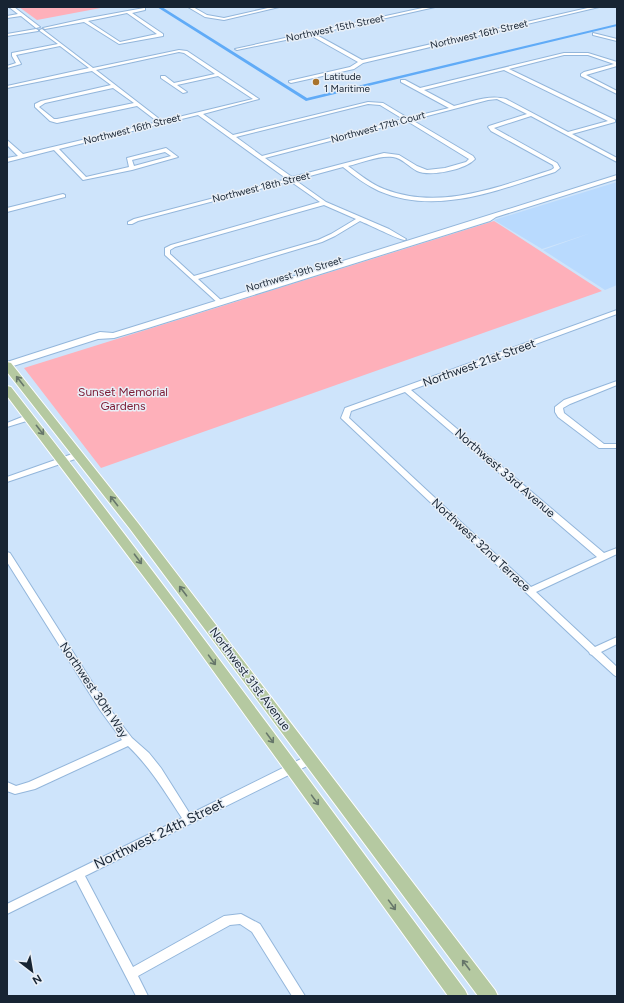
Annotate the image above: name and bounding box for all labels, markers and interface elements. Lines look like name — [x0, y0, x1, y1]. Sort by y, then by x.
street label: Northwest 15th Street — [285, 11, 385, 45]
street label: Northwest 16th Street — [429, 16, 529, 52]
place label: Latitude 1 Maritime — [324, 70, 370, 95]
marker: Latitude 1 Maritime — [311, 77, 321, 87]
street label: Northwest 17th Court — [329, 108, 427, 146]
street label: Northwest 16th Street — [82, 111, 182, 147]
street label: Northwest 18th Street — [211, 168, 311, 205]
street label: Northwest 19th Street — [244, 253, 344, 295]
street label: Northwest 21st Street — [421, 336, 538, 390]
one-way arrow — [15, 376, 24, 387]
park label: Sunset Memorial Gardens — [78, 385, 168, 413]
one-way arrow — [36, 424, 45, 435]
street label: Northwest 33rd Avenue — [452, 426, 558, 521]
one-way arrow — [110, 495, 118, 506]
street label: Northwest 32nd Terrace — [429, 496, 534, 595]
one-way arrow — [134, 553, 142, 564]
one-way arrow — [179, 585, 188, 596]
street label: Northwest 31st Avenue — [207, 625, 294, 734]
street label: Northwest 30th Way — [57, 640, 132, 741]
one-way arrow — [208, 654, 217, 665]
one-way arrow — [266, 732, 274, 743]
one-way arrow — [311, 794, 319, 805]
street label: Northwest 24th Street — [91, 795, 227, 873]
one-way arrow — [388, 899, 396, 910]
north arrow — [12, 951, 52, 991]
one-way arrow — [462, 959, 470, 970]
text: N — [30, 971, 44, 987]

